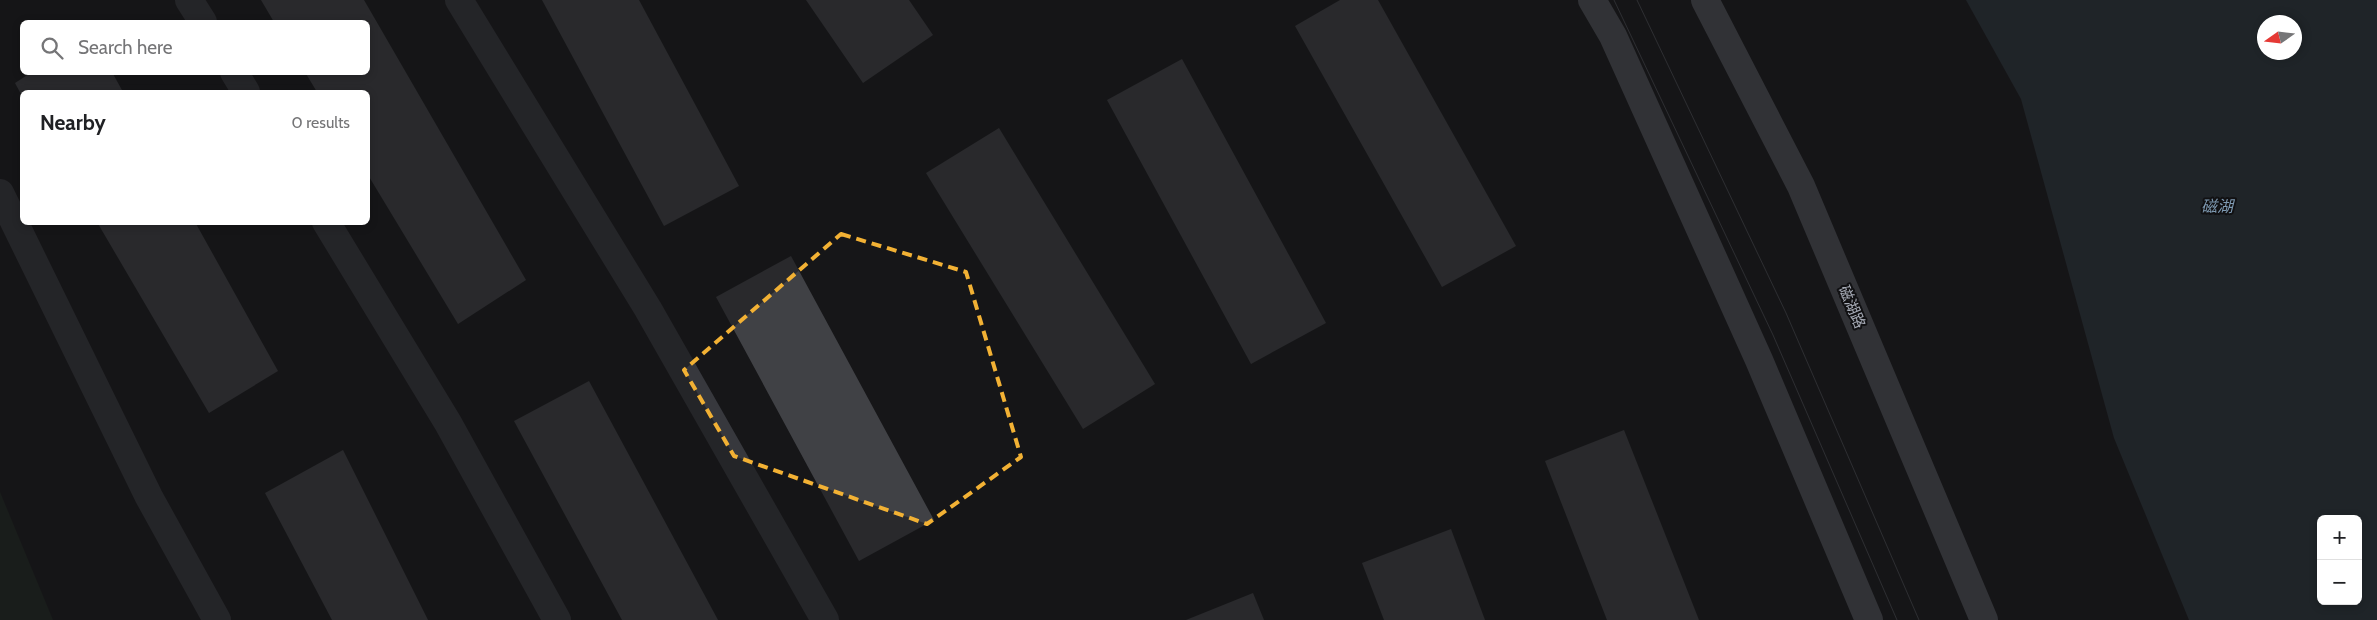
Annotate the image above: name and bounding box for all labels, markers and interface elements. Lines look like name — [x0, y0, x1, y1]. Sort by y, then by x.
north arrow — [2257, 15, 2302, 60]
search box — [20, 20, 370, 75]
icon: search — [38, 34, 66, 62]
text: Search here — [78, 36, 172, 59]
text: Nearby — [40, 110, 106, 135]
text: 0 results — [291, 113, 350, 132]
water label: 磁湖 — [2201, 197, 2236, 216]
street label: 磁湖路 — [1835, 283, 1869, 331]
map controls — [2317, 515, 2362, 605]
button: + — [2317, 515, 2362, 560]
button: − — [2317, 560, 2362, 605]

